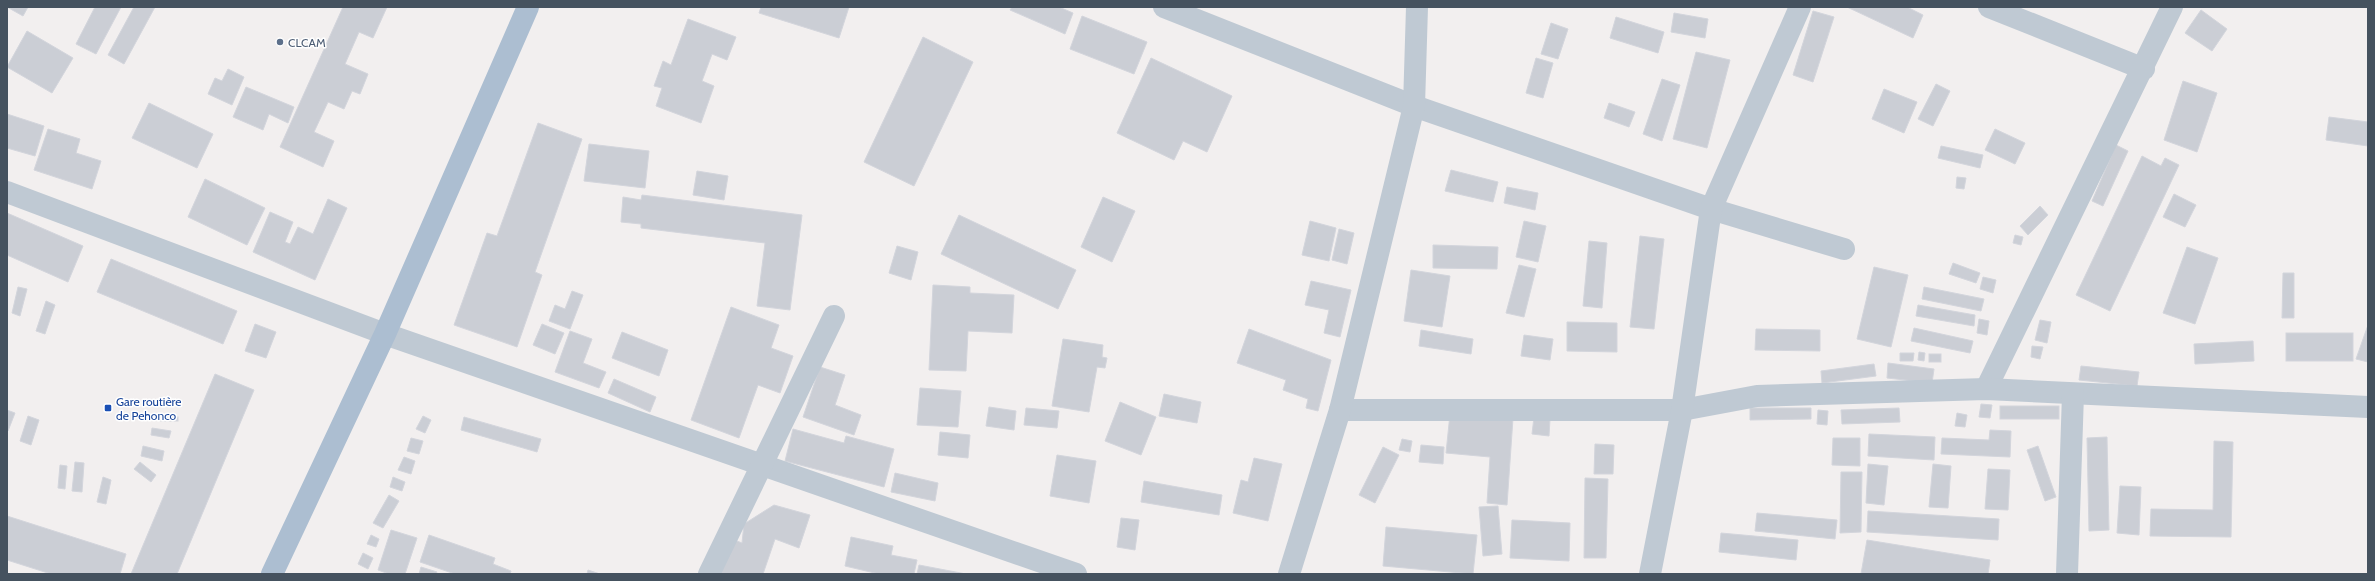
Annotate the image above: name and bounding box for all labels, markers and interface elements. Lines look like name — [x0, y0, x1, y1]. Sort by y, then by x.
place label: CLCAM — [288, 35, 326, 50]
marker: CLCAM — [275, 37, 285, 47]
place label: Gare routière de Pehonco — [116, 394, 181, 423]
marker: Gare routière de Pehonco — [103, 403, 113, 413]

